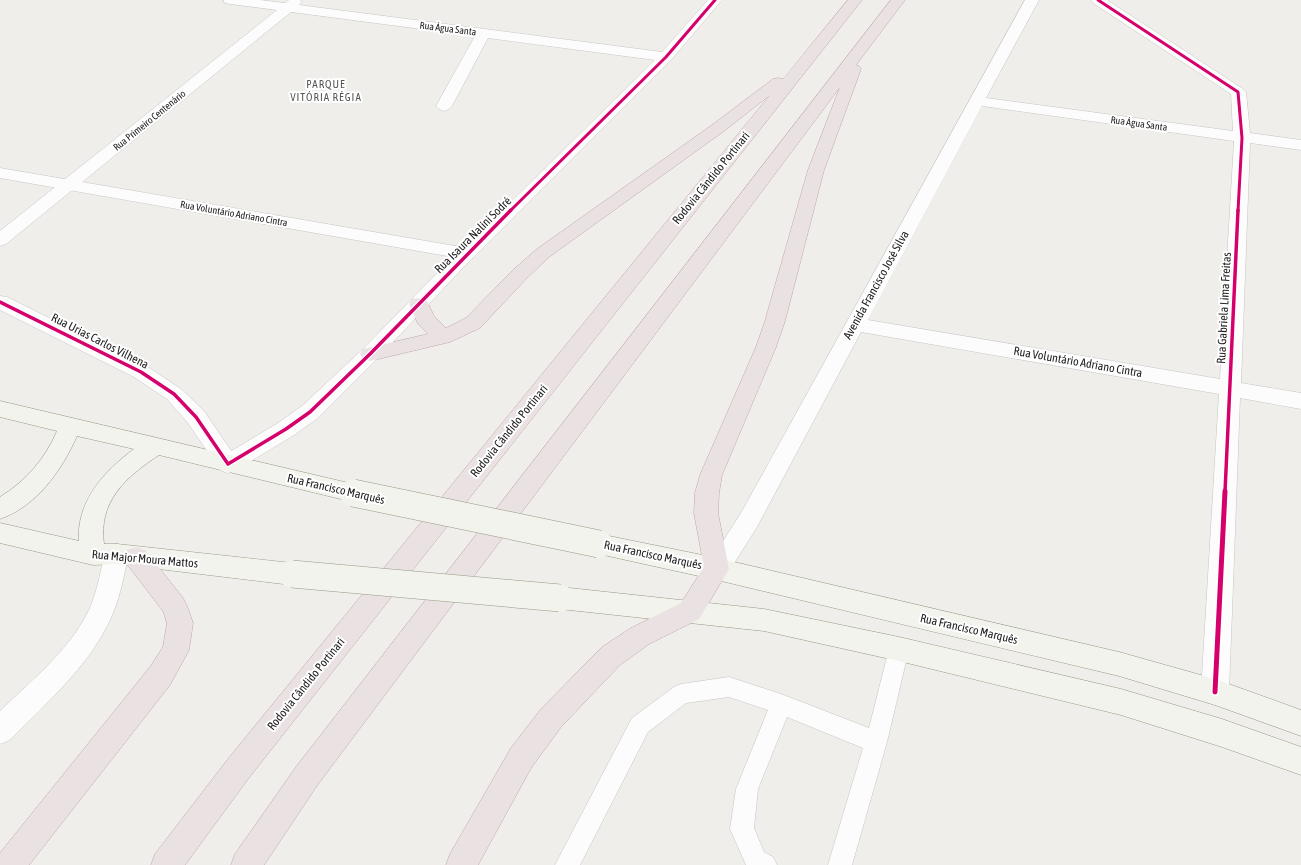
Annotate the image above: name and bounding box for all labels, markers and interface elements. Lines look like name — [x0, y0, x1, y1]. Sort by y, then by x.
street label: Rua Água Santa — [419, 20, 477, 37]
district label: PARQUE VITÓRIA RÉGIA — [290, 78, 362, 103]
street label: Rua Primeiro Centenário — [111, 88, 188, 153]
street label: Rua Água Santa — [1110, 114, 1168, 133]
street label: Rodovia Cândido Portinari — [669, 129, 753, 227]
street label: Rua Isaura Nalini Sodré — [432, 194, 514, 276]
street label: Rua Voluntário Adriano Cintra — [179, 199, 289, 228]
street label: Avenida Francisco José Silva — [840, 228, 912, 342]
street label: Rua Gabriela Lima Freitas — [1214, 252, 1234, 364]
street label: Rua Urias Carlos Vilhena — [49, 310, 151, 372]
street label: Rua Voluntário Adriano Cintra — [1013, 344, 1143, 380]
street label: Rodovia Cândido Portinari — [467, 382, 551, 480]
street label: Rua Francisco Marquês — [286, 471, 386, 507]
street label: Rua Francisco Marquês — [603, 538, 703, 572]
street label: Rua Major Moura Mattos — [91, 547, 199, 571]
street label: Rua Francisco Marquês — [919, 611, 1019, 647]
street label: Rodovia Cândido Portinari — [264, 635, 348, 733]

